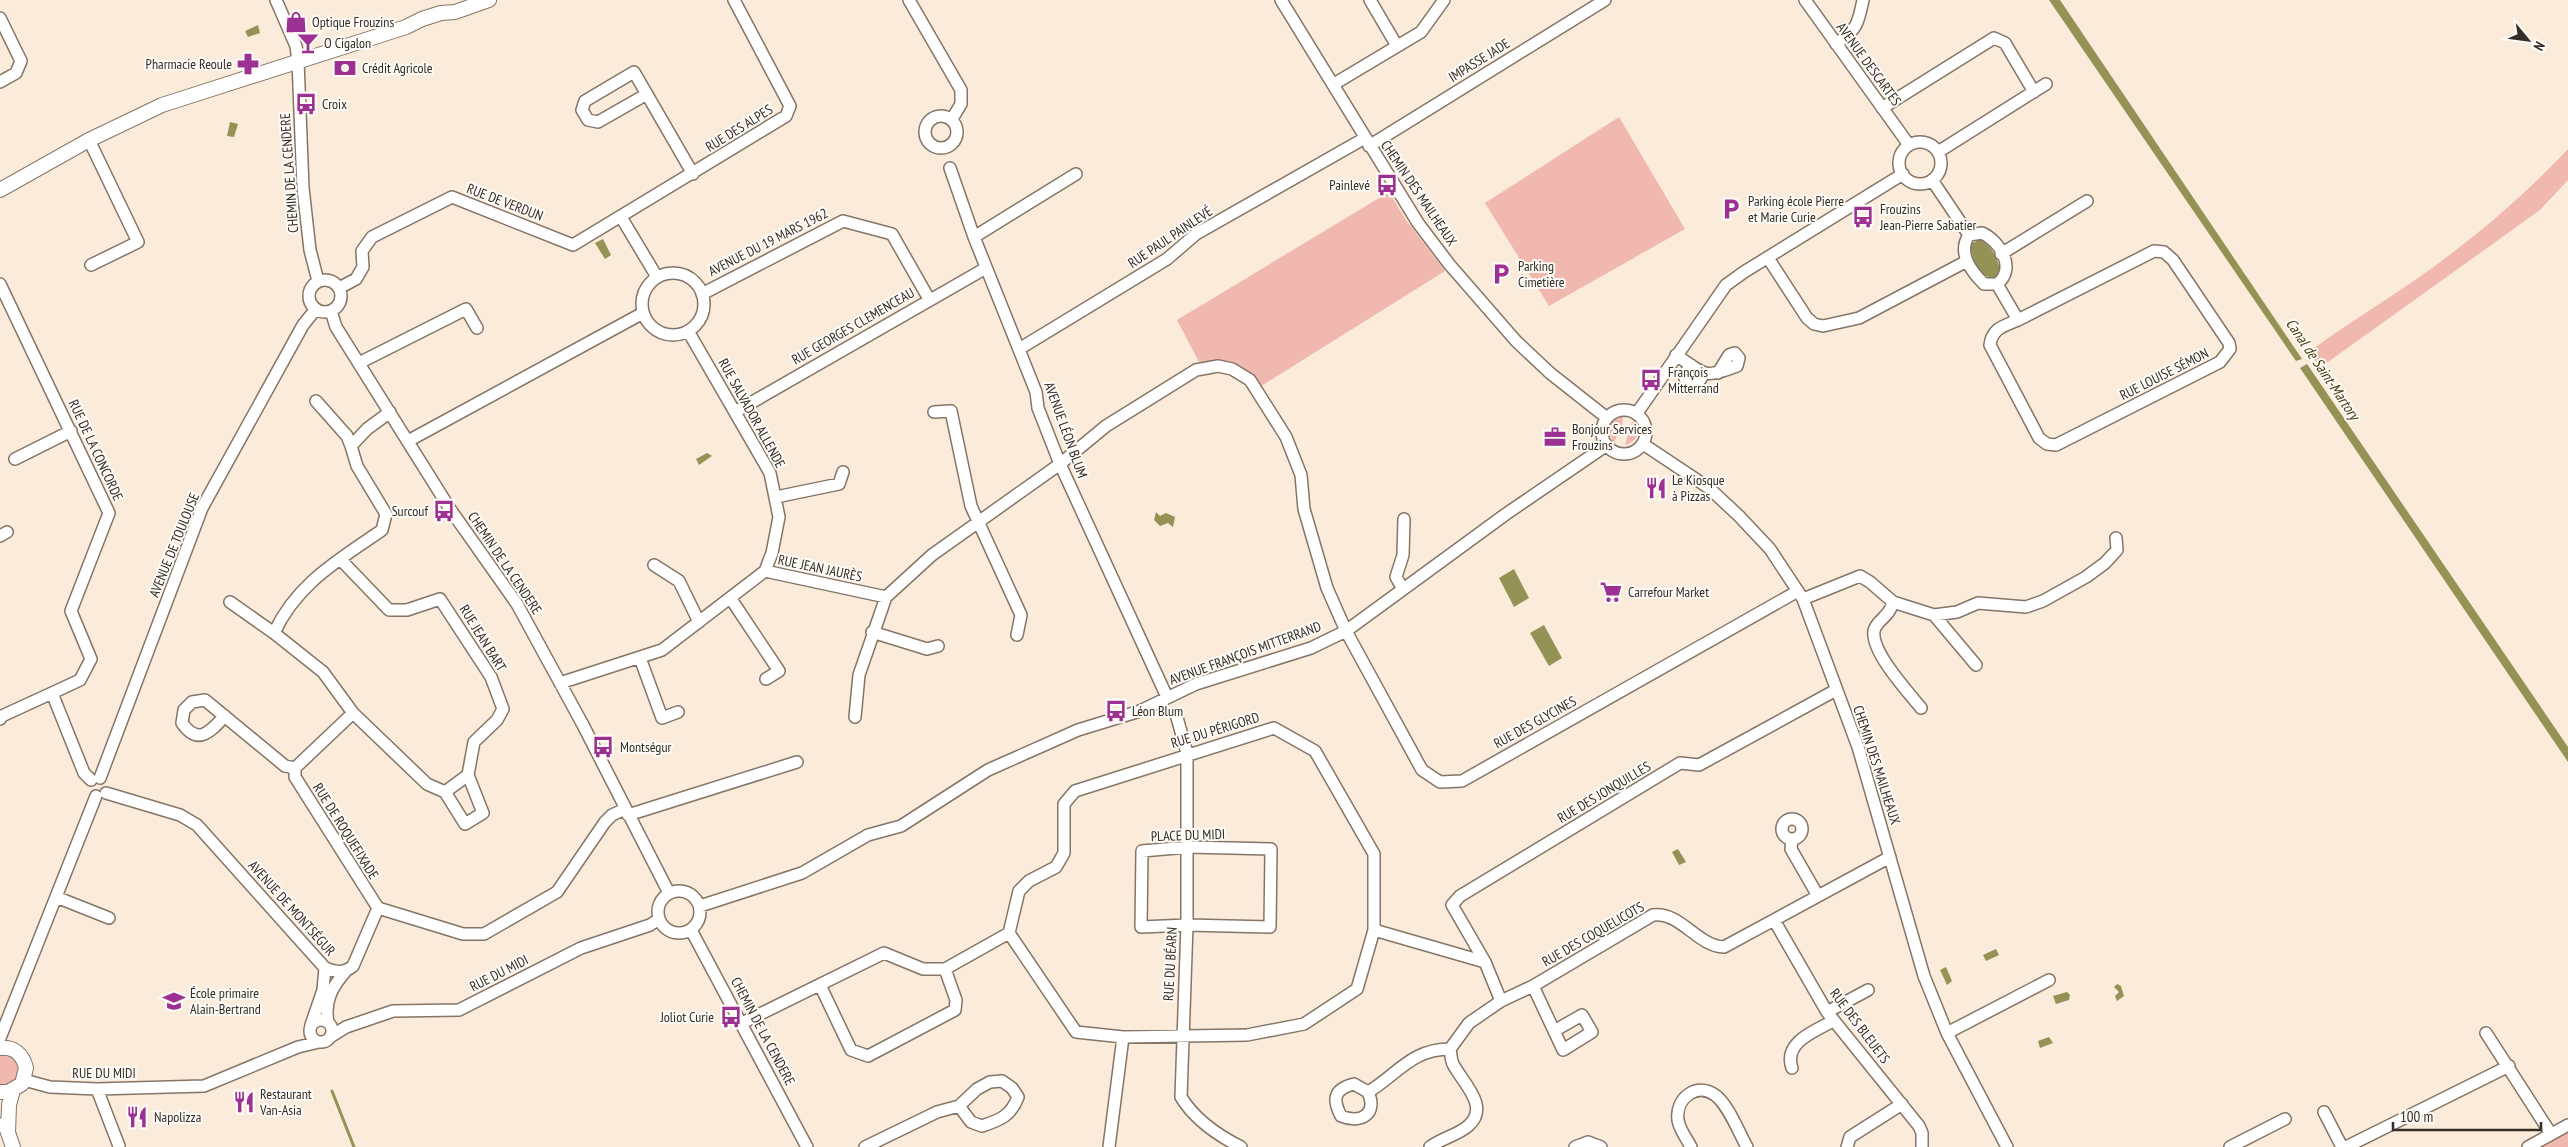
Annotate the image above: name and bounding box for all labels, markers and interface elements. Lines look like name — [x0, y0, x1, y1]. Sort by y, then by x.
shop icon: Optique Frouzins — [283, 9, 309, 35]
place label: Optique Frouzins — [312, 13, 395, 31]
north arrow — [2503, 15, 2553, 65]
street label: AVENUE DESCARTES — [1833, 19, 1905, 109]
bar icon: O Cigalon — [295, 30, 321, 56]
place label: O Cigalon — [324, 34, 371, 52]
street label: IMPASSE JADE — [1445, 34, 1513, 86]
text: N — [2530, 39, 2549, 54]
pharmacy icon: Pharmacie Reoule — [235, 51, 261, 77]
place label: Pharmacie Reoule — [146, 55, 232, 73]
bank icon: Crédit Agricole — [332, 55, 358, 81]
place label: Crédit Agricole — [362, 59, 433, 77]
bus stop icon: Croix — [293, 91, 319, 117]
place label: Croix — [322, 95, 347, 113]
street label: RUE DES ALPES — [702, 100, 776, 156]
street label: CHEMIN DE LA CENDERE — [276, 113, 302, 233]
street label: CHEMIN DES MAILHEAUX — [1377, 137, 1461, 249]
bus stop icon: Painlevé — [1374, 172, 1400, 198]
place label: Painlevé — [1329, 176, 1370, 194]
street label: RUE DE VERDUN — [464, 179, 546, 225]
place label: Parking école Pierre et Marie Curie — [1748, 192, 1844, 226]
parking icon: Parking école Pierre et Marie Curie — [1718, 196, 1744, 222]
place label: Frouzins Jean-Pierre Sabatier — [1879, 200, 1976, 234]
street label: RUE PAUL PAINLEVÉ — [1124, 202, 1216, 272]
street label: AVENUE DU 19 MARS 1962 — [705, 204, 831, 280]
bus stop icon: Frouzins Jean-Pierre Sabatier — [1850, 204, 1876, 230]
place label: Parking Cimetière — [1518, 257, 1565, 291]
parking icon: Parking Cimetière — [1488, 261, 1514, 287]
street label: RUE GEORGES CLEMENCEAU — [788, 284, 918, 368]
water label: Canal de Saint-Martory — [2282, 315, 2365, 425]
street label: RUE LOUISE SÉMON — [2117, 344, 2211, 404]
street label: RUE SALVADOR ALLENDE — [714, 355, 790, 471]
place label: François Mitterrand — [1668, 363, 1719, 397]
bus stop icon: François Mitterrand — [1638, 367, 1664, 393]
street label: AVENUE LÉON BLUM — [1040, 379, 1092, 481]
street label: RUE DE LA CONCORDE — [65, 397, 127, 503]
place label: Bonjour Services Frouzins — [1572, 420, 1652, 454]
office icon: Bonjour Services Frouzins — [1542, 424, 1568, 450]
place label: Le Kiosque à Pizzas — [1672, 471, 1725, 505]
restaurant icon: Le Kiosque à Pizzas — [1643, 475, 1669, 501]
street label: AVENUE DE TOULOUSE — [145, 490, 203, 600]
bus stop icon: Surcouf — [431, 498, 457, 524]
place label: Surcouf — [392, 502, 428, 520]
street label: CHEMIN DE LA CENDERE — [464, 508, 546, 618]
street label: RUE JEAN JAURÈS — [776, 550, 864, 586]
supermarket icon: Carrefour Market — [1598, 579, 1624, 605]
place label: Carrefour Market — [1628, 583, 1709, 601]
street label: RUE JEAN BART — [455, 601, 511, 675]
street label: AVENUE FRANÇOIS MITTERRAND — [1167, 617, 1323, 689]
street label: RUE DES GLYCINES — [1490, 692, 1580, 752]
bus stop icon: Léon Blum — [1103, 698, 1129, 724]
place label: Léon Blum — [1132, 702, 1183, 720]
street label: CHEMIN DES MAILHEAUX — [1849, 703, 1905, 827]
street label: RUE DU PÉRIGORD — [1169, 708, 1261, 752]
bus stop icon: Montségur — [590, 734, 616, 760]
place label: Montségur — [620, 738, 671, 756]
street label: RUE DES JONQUILLES — [1554, 757, 1654, 827]
street label: RUE DE ROQUEFIXADE — [309, 780, 383, 882]
street label: PLACE DU MIDI — [1151, 825, 1225, 845]
street label: AVENUE DE MONTSÉGUR — [244, 857, 340, 960]
street label: RUE DES COQUELICOTS — [1539, 898, 1647, 970]
street label: RUE DU BÉARN — [1159, 927, 1181, 1001]
street label: RUE DU MIDI — [467, 951, 531, 995]
street label: CHEMIN DE LA CENDERE — [727, 974, 799, 1088]
place label: École primaire Alain-Bertrand — [190, 984, 261, 1018]
street label: RUE DES BLEUETS — [1826, 985, 1894, 1067]
school or university icon: École primaire Alain-Bertrand — [161, 988, 187, 1014]
bus stop icon: Joliot Curie — [718, 1004, 744, 1030]
place label: Joliot Curie — [659, 1008, 714, 1026]
street label: RUE DU MIDI — [72, 1064, 136, 1082]
place label: Restaurant Van-Asia — [259, 1085, 312, 1119]
restaurant icon: Restaurant Van-Asia — [231, 1089, 257, 1115]
scale bar — [2393, 1100, 2540, 1132]
restaurant icon: Napolizza — [124, 1104, 150, 1130]
text: 100 m — [2400, 1107, 2433, 1126]
place label: Napolizza — [154, 1108, 201, 1126]

